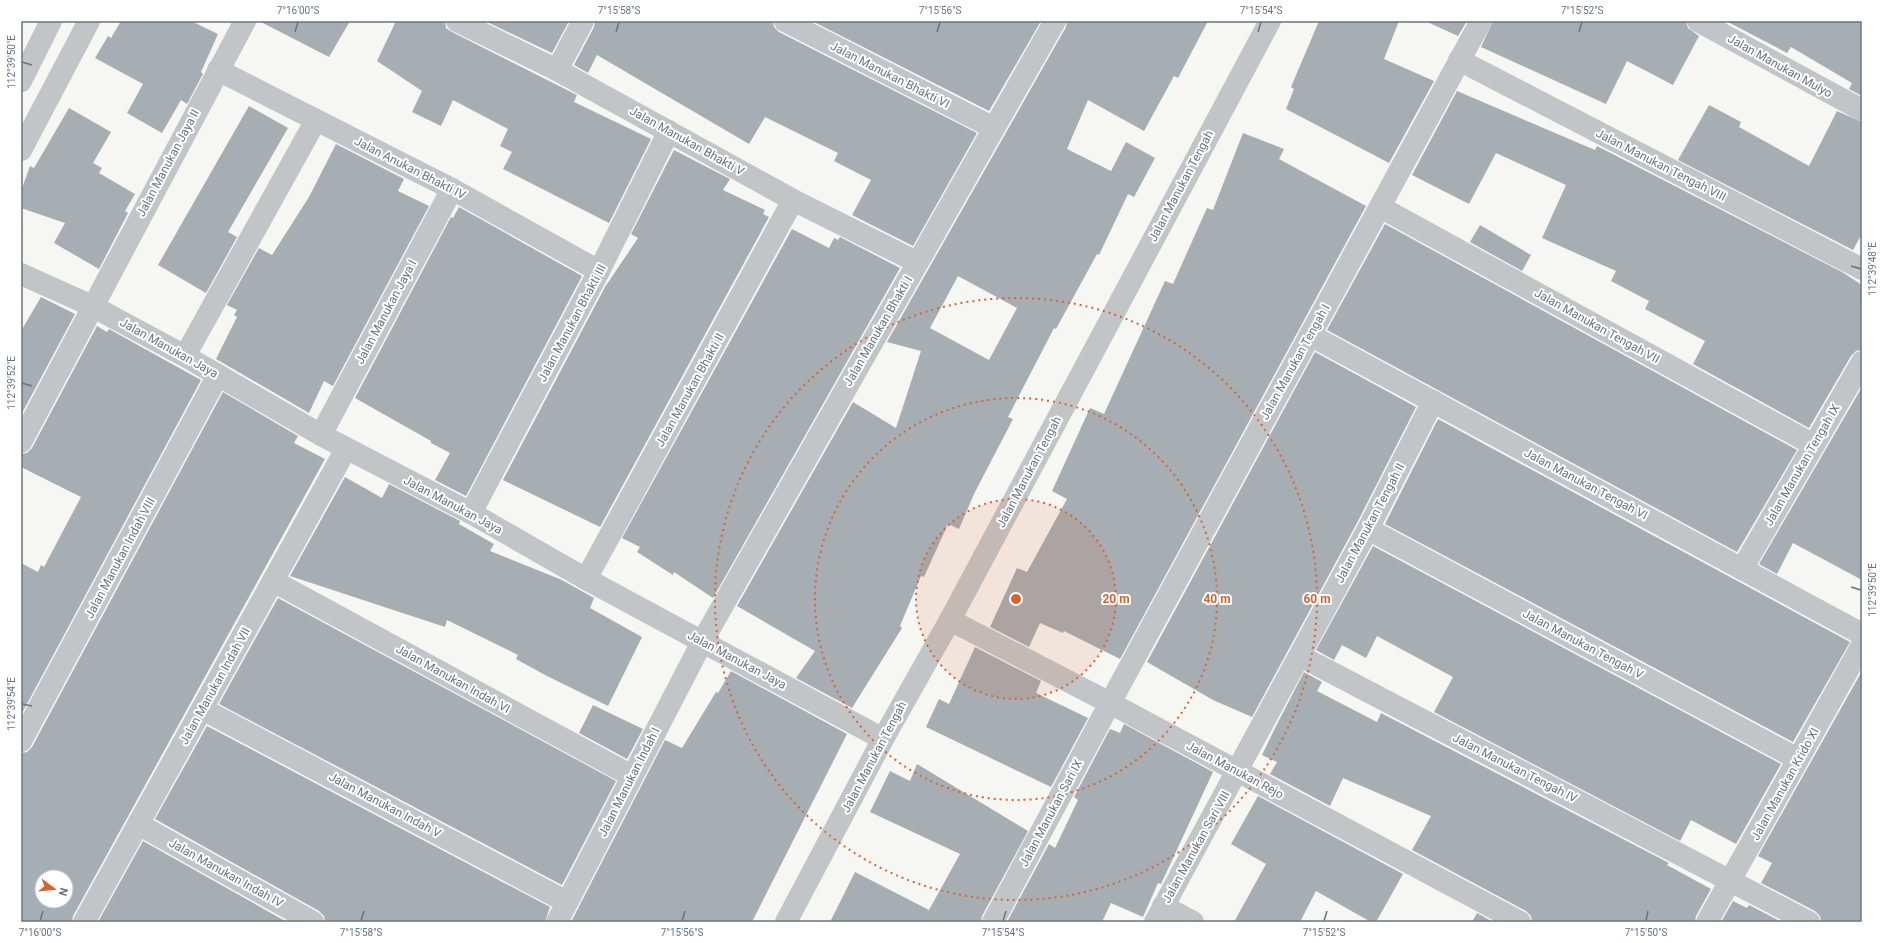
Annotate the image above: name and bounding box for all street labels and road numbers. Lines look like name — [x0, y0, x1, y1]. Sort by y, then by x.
street label: Jalan Manukan Mulyo — [1725, 31, 1835, 101]
street label: Jalan Manukan Bhakti VI — [828, 39, 952, 111]
street label: Jalan Manukan Bhakti V — [627, 104, 747, 179]
street label: Jalan Manukan Jaya II — [134, 107, 202, 219]
street label: Jalan Manukan Tengah VIII — [1594, 126, 1728, 204]
street label: Jalan Manukan Tengah — [1146, 128, 1216, 244]
street label: Jalan Anukan Bhakti IV — [352, 134, 468, 202]
street label: Jalan Manukan Jaya I — [353, 257, 419, 367]
street label: Jalan Manukan Bhakti III — [535, 262, 609, 384]
street label: Jalan Manukan Bhakti I — [841, 274, 915, 388]
street label: Jalan Manukan Tengah VII — [1532, 286, 1662, 366]
street label: Jalan Manukan Tengah I — [1257, 302, 1333, 422]
street label: Jalan Manukan Jaya — [118, 315, 220, 381]
street label: Jalan Manukan Bhakti II — [653, 331, 727, 449]
street label: Jalan Manukan Tengah IX — [1762, 401, 1843, 528]
street label: Jalan Manukan Tengah — [994, 414, 1064, 530]
street label: Jalan Manukan Tengah VI — [1522, 445, 1650, 523]
street label: Jalan Manukan Tengah II — [1333, 461, 1407, 585]
street label: Jalan Manukan Jaya — [401, 473, 505, 537]
street label: Jalan Manukan Indah VIII — [82, 495, 158, 621]
street label: Jalan Manukan Tengah V — [1520, 606, 1646, 682]
street label: Jalan Manukan Indah VII — [177, 625, 253, 747]
street label: Jalan Manukan Jaya — [685, 628, 789, 692]
street label: Jalan Manukan Indah VI — [393, 642, 513, 716]
street label: Jalan Manukan Tengah — [839, 699, 909, 815]
street label: Jalan Manukan Indah I — [595, 725, 663, 839]
street label: Jalan Manukan Krido XI — [1748, 725, 1822, 843]
street label: Jalan Manukan Tengah IV — [1450, 730, 1580, 806]
street label: Jalan Manukan Rejo — [1184, 738, 1286, 802]
street label: Jalan Manukan Sari IX — [1017, 757, 1085, 869]
street label: Jalan Manukan Indah V — [326, 769, 444, 841]
street label: Jalan Manukan Sari VIII — [1159, 789, 1233, 905]
street label: Jalan Manukan Indah IV — [166, 836, 286, 910]

